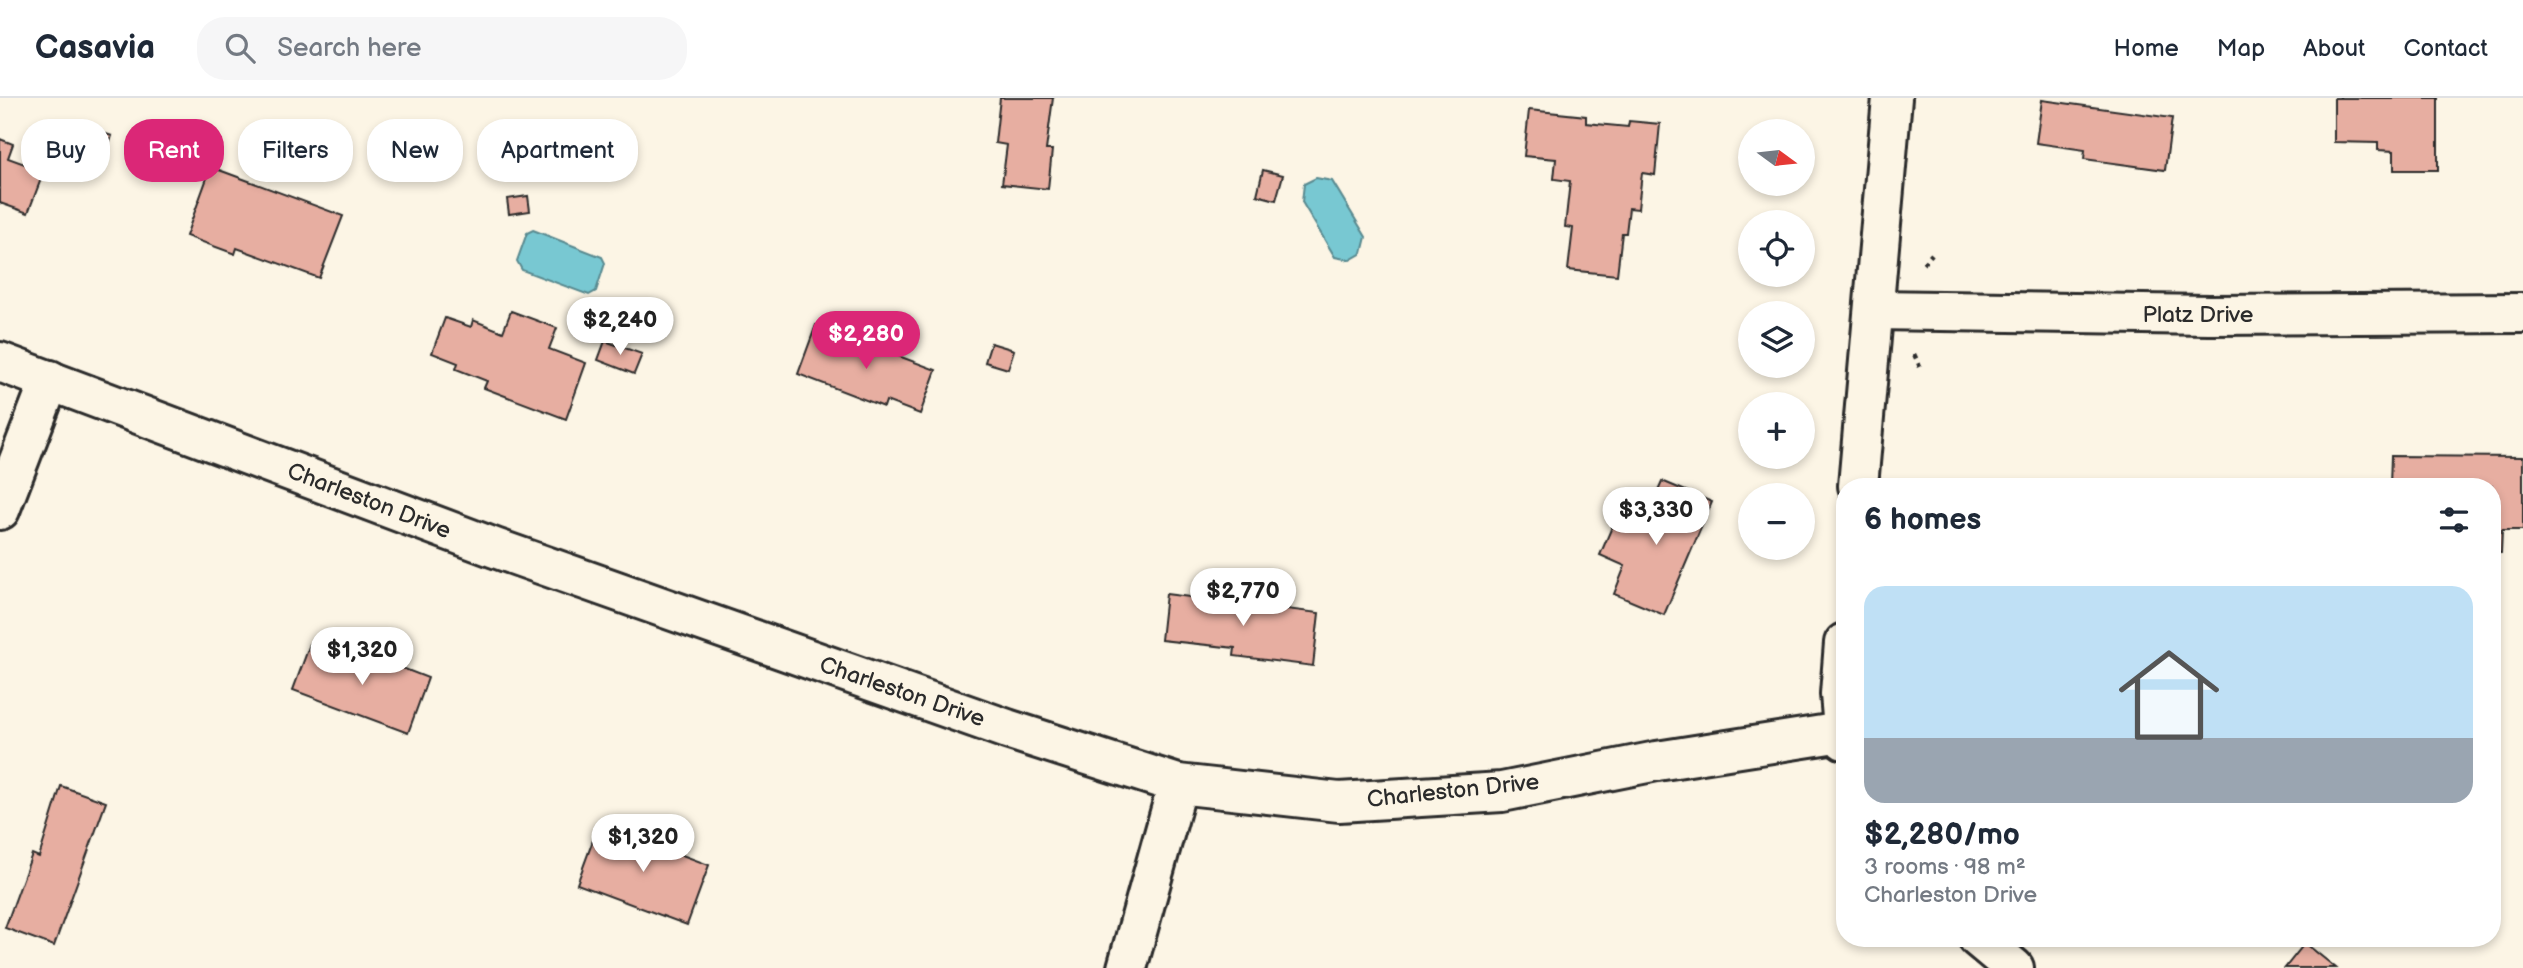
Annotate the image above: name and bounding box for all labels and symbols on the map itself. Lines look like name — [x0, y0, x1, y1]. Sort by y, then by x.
north arrow — [1738, 119, 1815, 196]
pin: $2,240 — [563, 298, 677, 357]
street label: Platz Drive — [2143, 301, 2253, 329]
pin: $2,280 — [809, 312, 923, 371]
street label: Charleston Drive — [283, 457, 455, 545]
pin: $3,330 — [1599, 488, 1713, 547]
pin: $2,770 — [1186, 568, 1300, 628]
pin: $1,320 — [305, 628, 419, 687]
street label: Charleston Drive — [816, 651, 988, 733]
street label: Charleston Drive — [1365, 768, 1541, 814]
pin: $1,320 — [586, 814, 700, 874]

